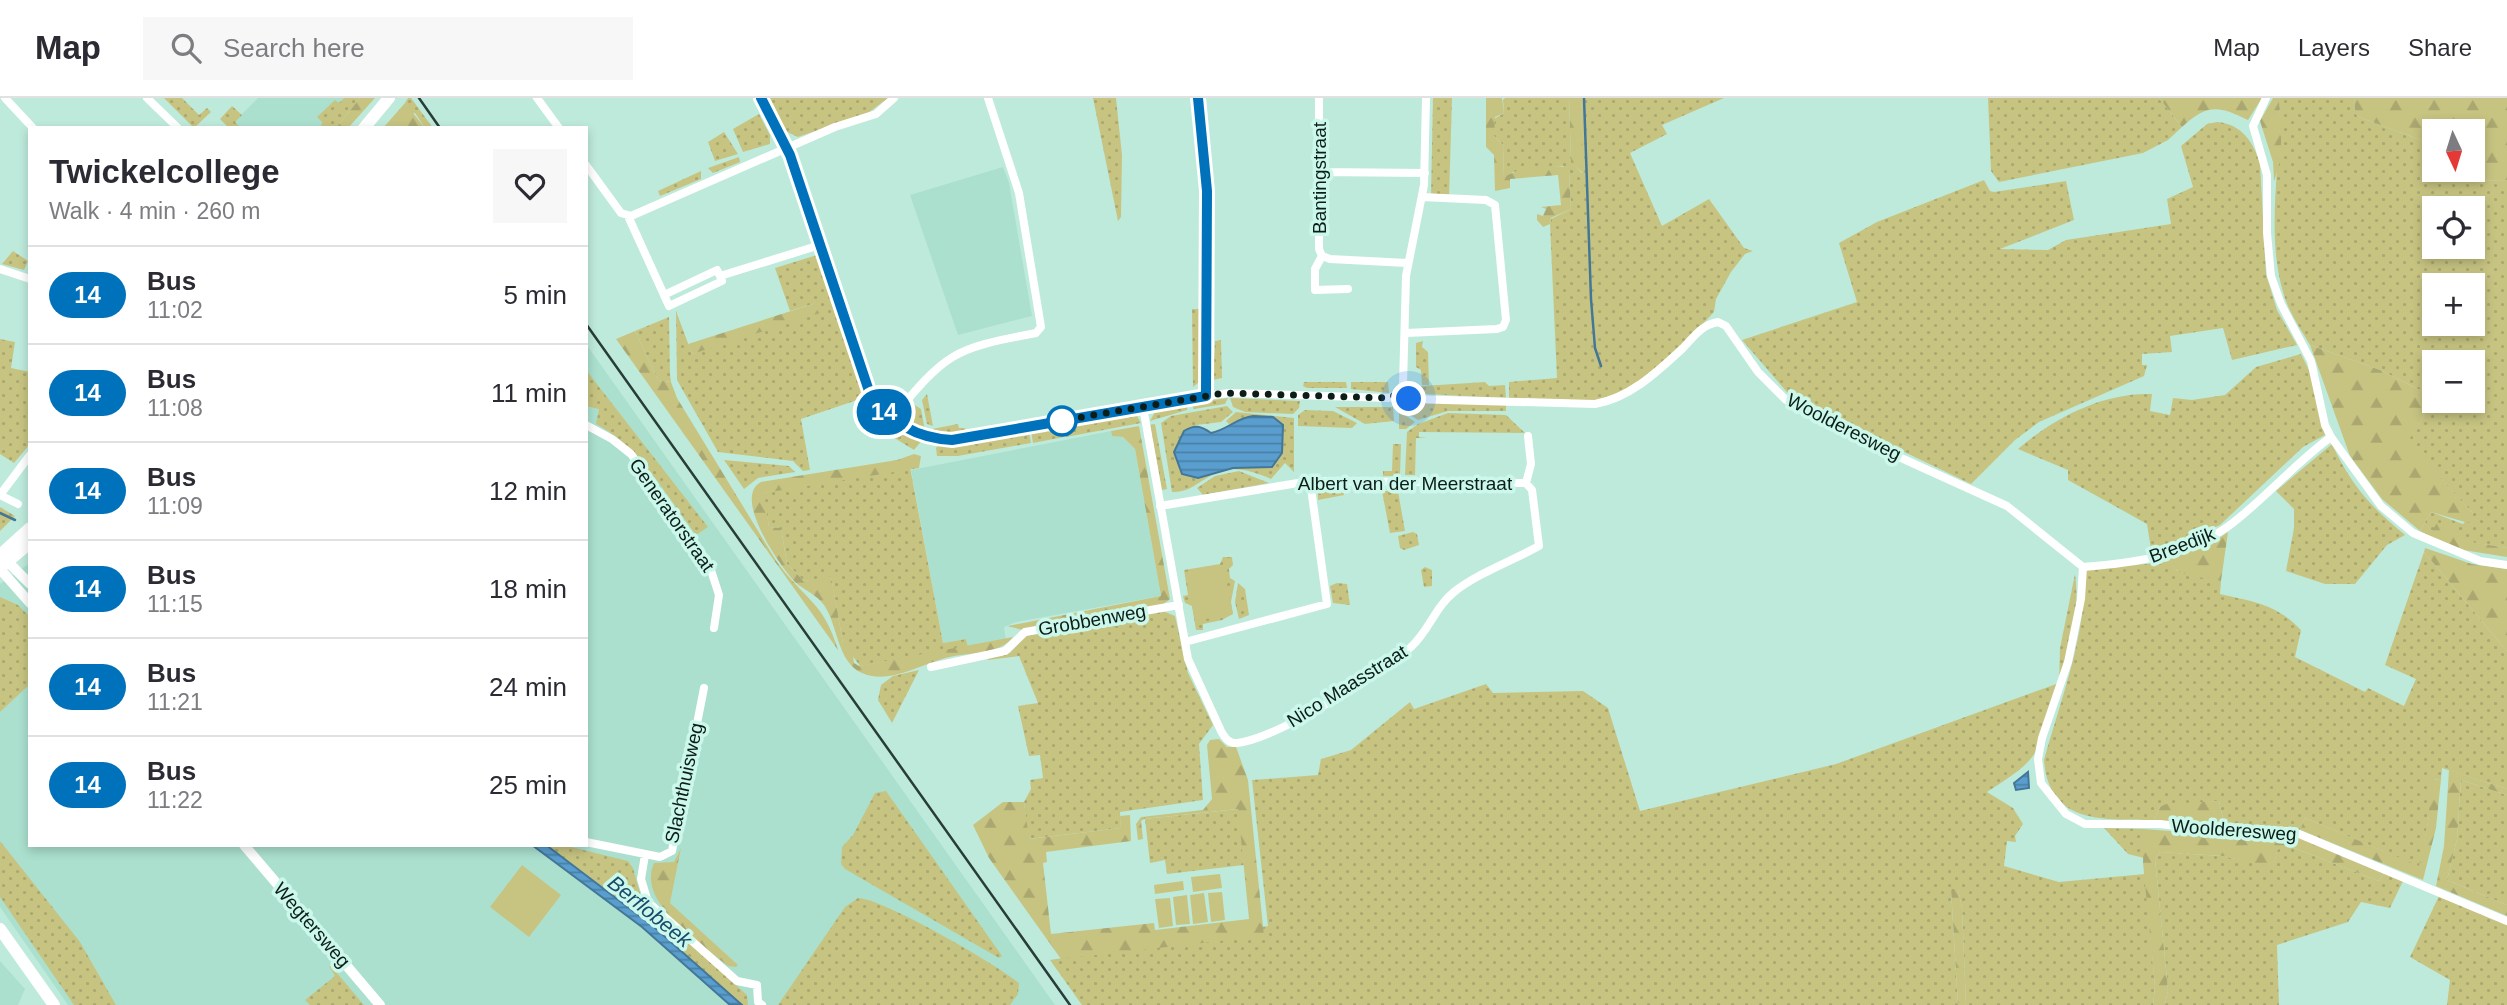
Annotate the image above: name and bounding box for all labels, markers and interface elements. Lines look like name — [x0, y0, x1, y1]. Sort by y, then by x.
search box — [143, 17, 633, 80]
text: Map — [35, 29, 101, 66]
icon: search — [167, 29, 205, 67]
text: Search here — [223, 33, 365, 63]
text: Map — [2213, 34, 2260, 61]
text: Layers — [2298, 34, 2370, 61]
text: Share — [2408, 34, 2472, 61]
north arrow — [2422, 119, 2485, 182]
map controls — [2422, 119, 2485, 413]
street label: Bantingstraat — [1309, 121, 1330, 234]
button: heart — [493, 149, 567, 223]
text: Twickelcollege — [49, 153, 279, 190]
button: locate — [2422, 196, 2485, 259]
text: Walk · 4 min · 260 m — [49, 198, 260, 224]
text: Bus — [147, 266, 196, 296]
button: + — [2422, 273, 2485, 336]
text: 5 min — [503, 280, 567, 310]
text: 14 — [74, 281, 101, 308]
text: 11:02 — [147, 297, 203, 323]
button: − — [2422, 350, 2485, 413]
text: Bus — [147, 364, 196, 394]
text: 11 min — [491, 378, 567, 408]
text: 14 — [74, 379, 101, 406]
your location — [1391, 381, 1426, 416]
line badge: 14 — [852, 389, 916, 435]
street label: Woolderesweg — [1783, 389, 1905, 465]
text: 11:08 — [147, 395, 203, 421]
text: 14 — [871, 398, 897, 425]
unlabelled marker — [1047, 406, 1077, 436]
street label: Generatorstraat — [625, 454, 719, 576]
text: Bus — [147, 462, 196, 492]
street label: Albert van der Meerstraat — [1298, 473, 1513, 494]
text: 12 min — [489, 476, 567, 506]
text: 14 — [74, 477, 101, 504]
text: 11:09 — [147, 493, 203, 519]
street label: Breedijk — [2146, 523, 2218, 567]
text: Bus — [147, 560, 196, 590]
text: 18 min — [489, 574, 567, 604]
text: 14 — [74, 575, 101, 602]
text: 11:15 — [147, 591, 203, 617]
street label: Grobbenweg — [1037, 600, 1147, 640]
street label: Nico Maasstraat — [1283, 640, 1411, 731]
text: Bus — [147, 658, 196, 688]
text: 24 min — [489, 672, 567, 702]
text: 14 — [74, 673, 101, 700]
text: 11:21 — [147, 689, 203, 715]
street label: Slachthuisweg — [661, 721, 707, 845]
text: Bus — [147, 756, 196, 786]
text: 25 min — [489, 770, 567, 800]
text: 14 — [74, 771, 101, 798]
text: 11:22 — [147, 787, 203, 813]
street label: Woolderesweg — [2171, 815, 2297, 845]
water label: Berflobeek — [604, 870, 697, 952]
street label: Wegtersweg — [270, 878, 354, 972]

